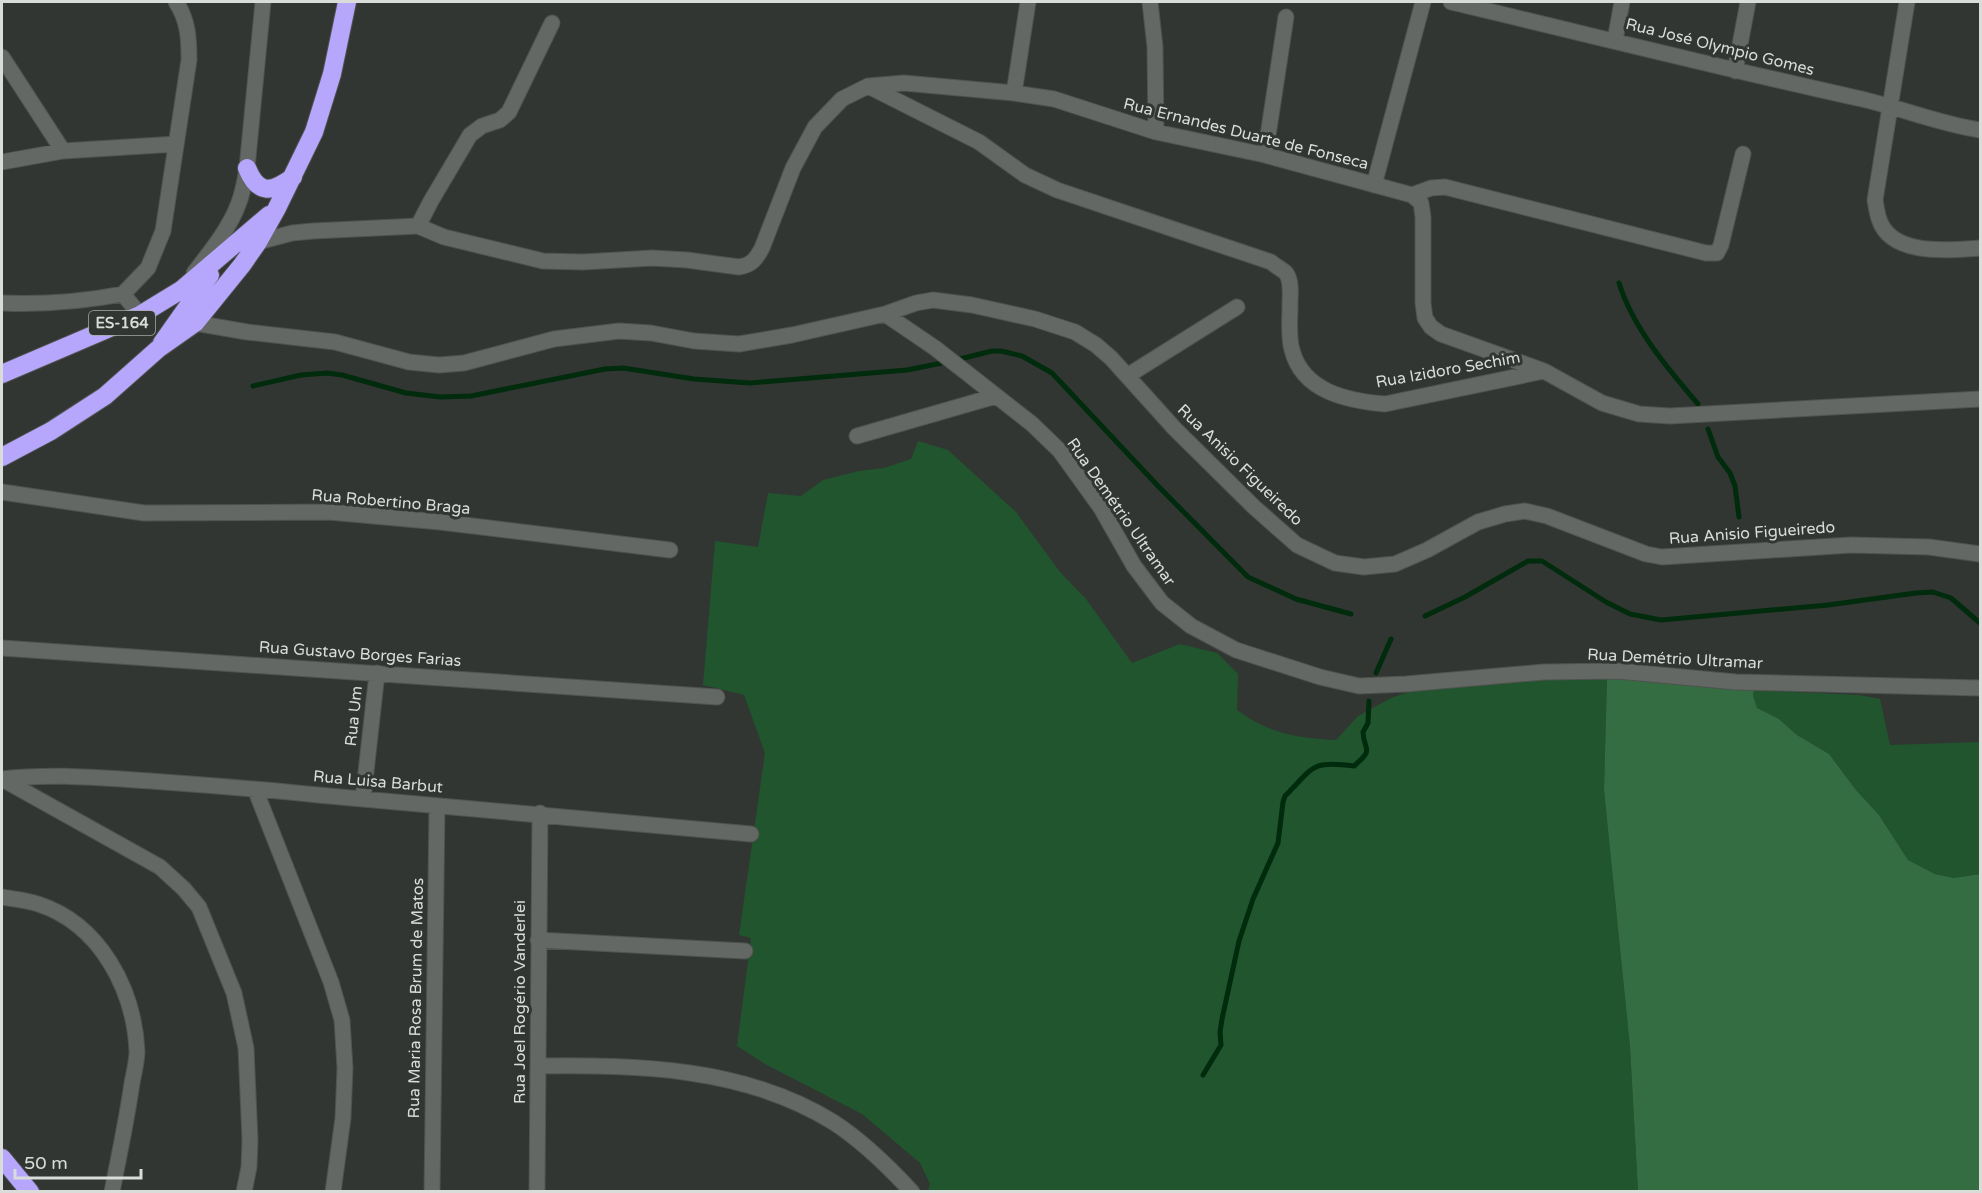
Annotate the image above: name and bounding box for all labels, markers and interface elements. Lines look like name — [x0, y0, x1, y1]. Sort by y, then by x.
street label: Rua José Olympio Gomes — [1624, 14, 1816, 80]
street label: Rua Ernandes Duarte de Fonseca — [1121, 94, 1371, 174]
road number: ES-164 — [89, 311, 155, 335]
street label: Rua Izidoro Sechim — [1374, 347, 1522, 393]
street label: Rua Anisio Figueiredo — [1173, 400, 1307, 530]
street label: Rua Demétrio Ultramar — [1062, 434, 1180, 590]
street label: Rua Robertino Braga — [311, 485, 471, 519]
street label: Rua Anisio Figueiredo — [1668, 517, 1836, 549]
street label: Rua Gustavo Borges Farias — [258, 637, 462, 671]
street label: Rua Demétrio Ultramar — [1587, 644, 1764, 674]
street label: Rua Um — [341, 685, 367, 747]
street label: Rua Luisa Barbut — [312, 766, 444, 798]
street label: Rua Maria Rosa Brum de Matos — [404, 878, 428, 1118]
street label: Rua Joel Rogério Vanderlei — [510, 900, 530, 1104]
scale bar — [15, 1142, 141, 1180]
text: 50 m — [24, 1152, 68, 1174]

